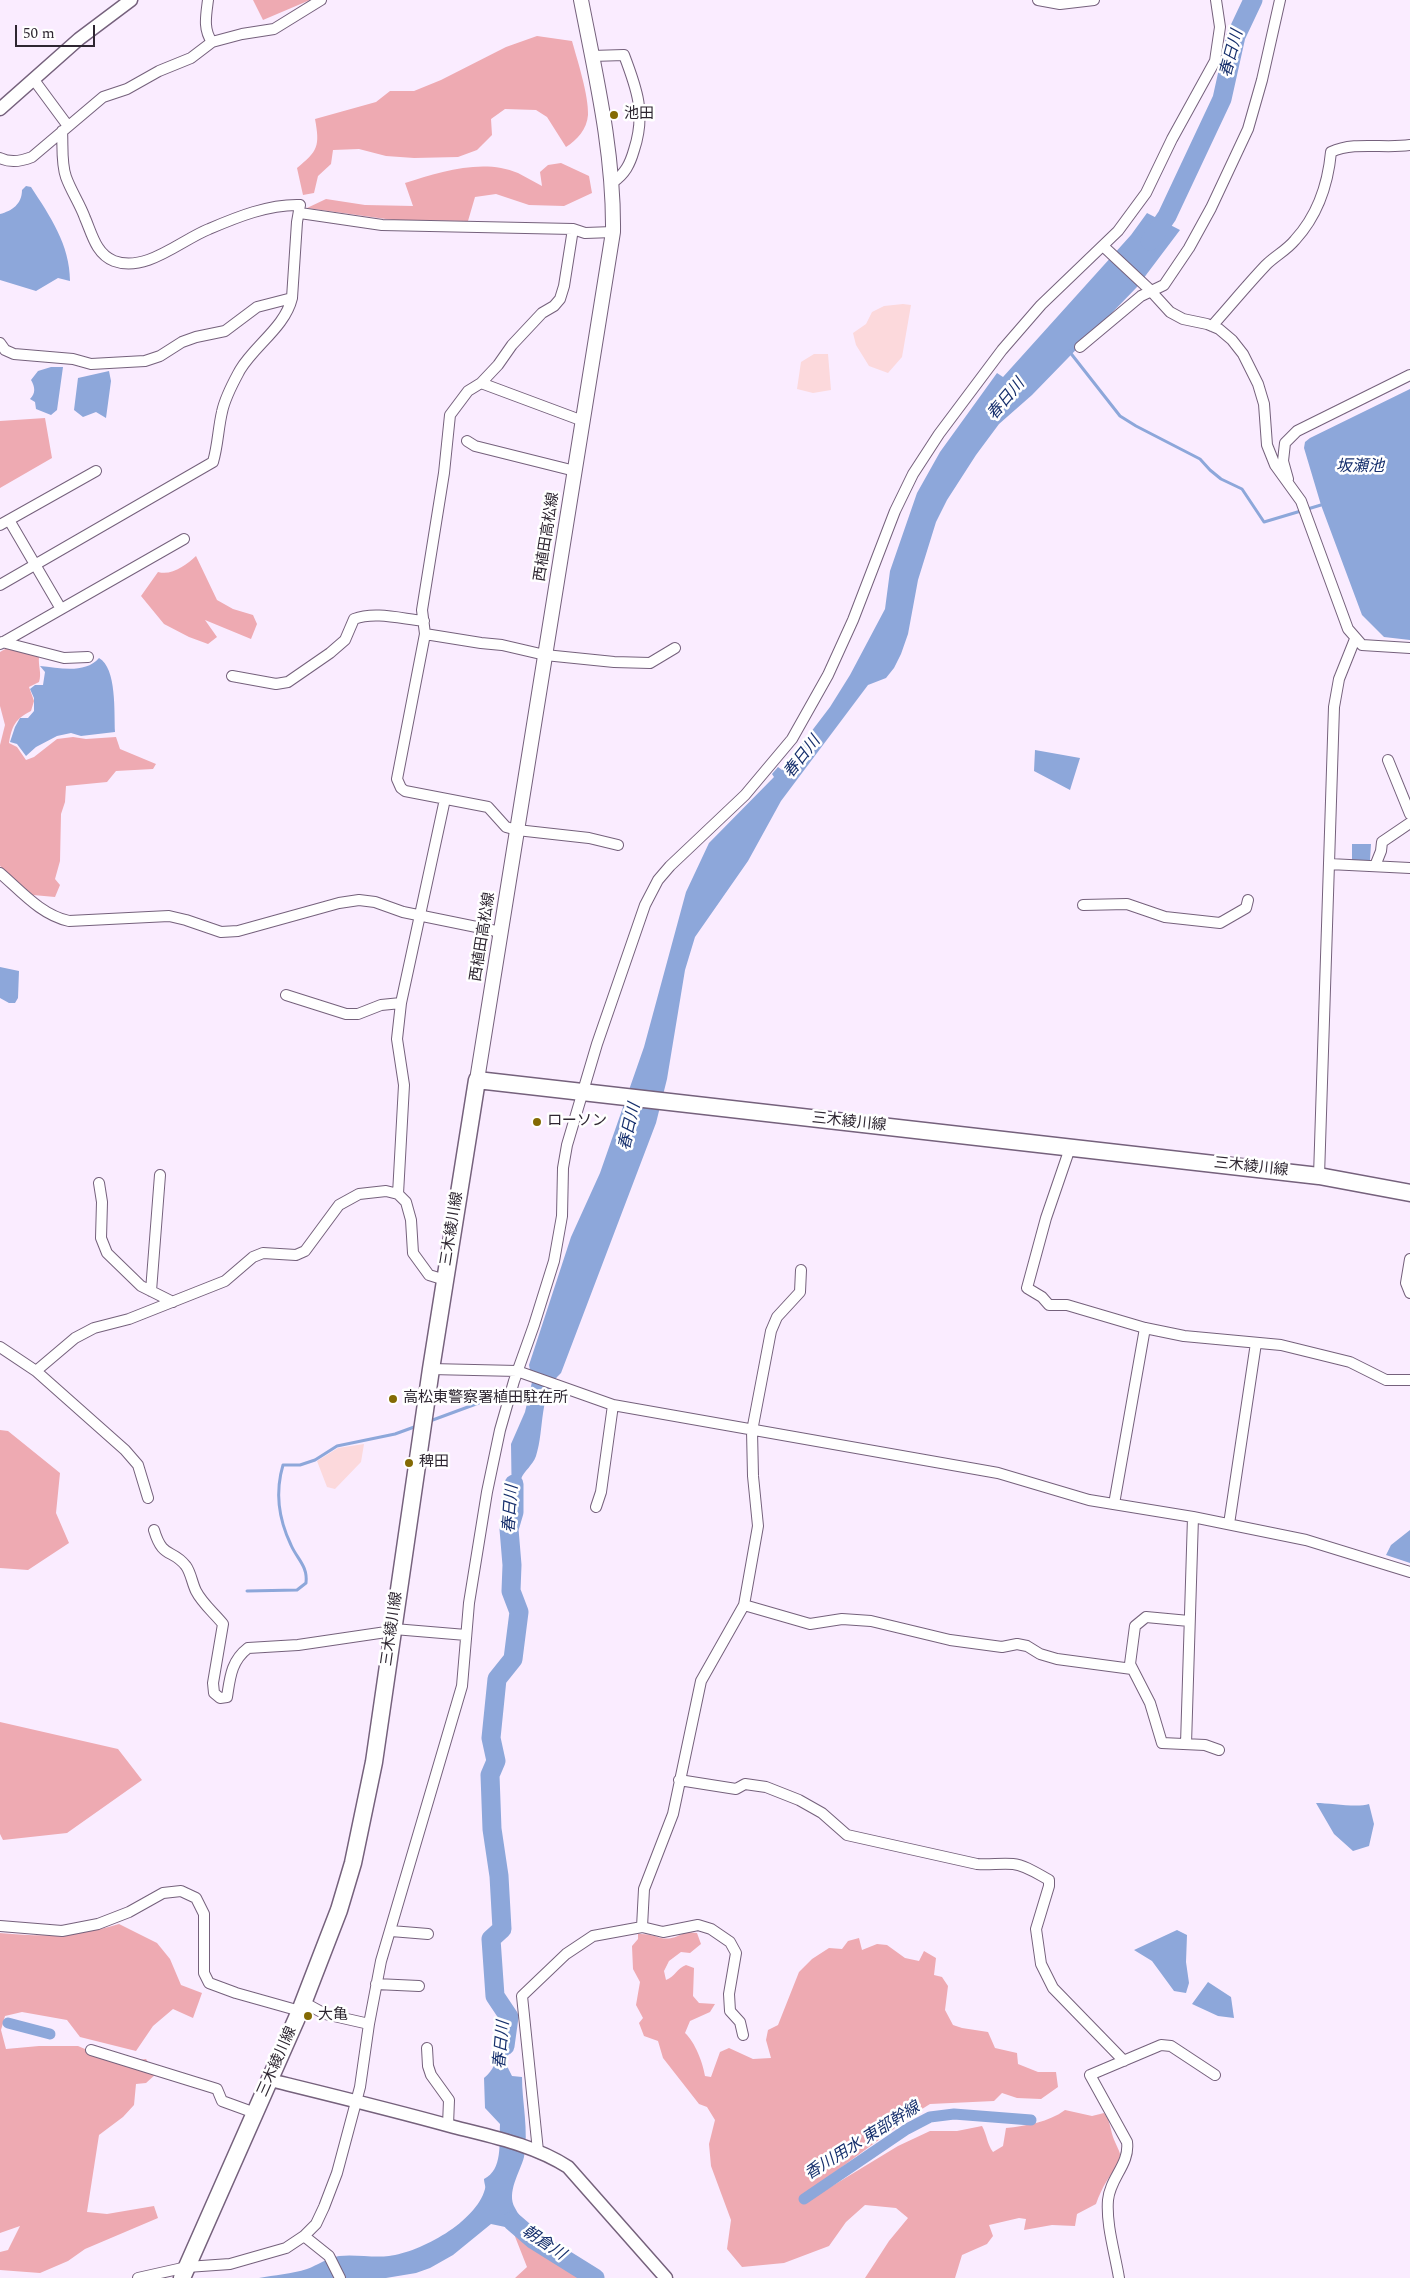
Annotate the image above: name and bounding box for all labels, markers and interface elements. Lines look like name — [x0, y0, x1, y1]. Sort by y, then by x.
scale bar — [18, 15, 98, 47]
text: 50 m — [23, 22, 55, 45]
water label: 春日川 — [1218, 28, 1248, 80]
place label: 池田 — [624, 106, 654, 124]
marker: 池田 — [608, 109, 620, 121]
water label: 春日川 — [984, 375, 1030, 425]
water label: 坂瀬池 — [1336, 458, 1384, 478]
street label: 西植田高松線 — [532, 491, 564, 583]
water label: 春日川 — [781, 733, 825, 783]
street label: 西植田高松線 — [468, 891, 500, 983]
water label: 春日川 — [616, 1101, 646, 1153]
street label: 三木綾川線 — [811, 1110, 887, 1136]
place label: ローソン — [547, 1113, 607, 1131]
marker: ローソン — [531, 1116, 543, 1128]
street label: 三木綾川線 — [1213, 1155, 1289, 1181]
street label: 三木綾川線 — [438, 1191, 468, 1267]
place label: 高松東警察署植田駐在所 — [403, 1390, 568, 1408]
marker: 高松東警察署植田駐在所 — [387, 1393, 399, 1405]
place label: 稗田 — [419, 1454, 449, 1472]
marker: 稗田 — [403, 1457, 415, 1469]
water label: 春日川 — [501, 1484, 523, 1534]
street label: 三木綾川線 — [379, 1591, 407, 1667]
place label: 大亀 — [318, 2007, 348, 2025]
marker: 大亀 — [302, 2010, 314, 2022]
water label: 春日川 — [491, 2020, 515, 2070]
street label: 三木綾川線 — [255, 2024, 301, 2100]
water label: 香川用水 東部幹線 — [802, 2099, 924, 2185]
water label: 朝倉川 — [518, 2223, 568, 2265]

